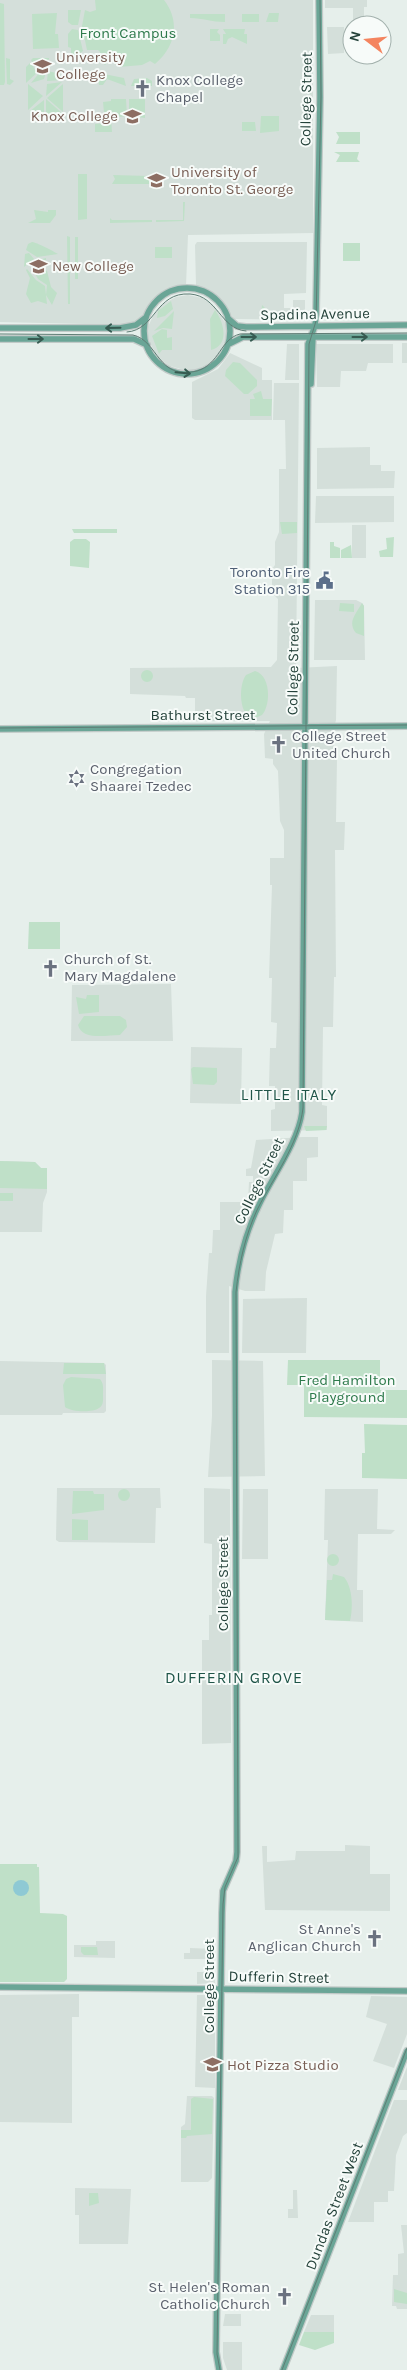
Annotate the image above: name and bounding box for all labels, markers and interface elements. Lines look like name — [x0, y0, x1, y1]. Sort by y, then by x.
north arrow — [342, 15, 392, 65]
park label: Front Campus — [80, 24, 176, 42]
text: N — [345, 29, 365, 44]
place label: University College — [56, 48, 125, 83]
street label: College Street — [296, 51, 316, 146]
school or university icon: University College — [32, 56, 52, 76]
place label: Knox College Chapel — [156, 71, 243, 106]
church icon: Knox College Chapel — [132, 79, 152, 99]
school or university icon: Knox College — [122, 106, 142, 126]
place label: Knox College — [31, 107, 118, 125]
place label: University of Toronto St. George — [171, 163, 293, 198]
school or university icon: University of Toronto St. George — [147, 171, 167, 191]
school or university icon: New College — [28, 256, 48, 276]
place label: New College — [52, 257, 134, 275]
street label: Spadina Avenue — [260, 304, 370, 324]
one-way arrow — [105, 323, 121, 333]
one-way arrow — [240, 332, 257, 342]
one-way arrow — [352, 332, 368, 342]
one-way arrow — [28, 334, 44, 344]
one-way arrow — [175, 368, 191, 377]
place label: Toronto Fire Station 315 — [230, 563, 310, 598]
public building icon: Toronto Fire Station 315 — [314, 571, 334, 591]
street label: College Street — [283, 620, 303, 715]
street label: Bathurst Street — [150, 706, 256, 724]
place label: College Street United Church — [292, 727, 391, 762]
church icon: College Street United Church — [268, 735, 288, 755]
place label: Congregation Shaarei Tzedec — [90, 760, 192, 795]
synagogue icon: Congregation Shaarei Tzedec — [66, 768, 86, 788]
place label: Church of St. Mary Magdalene — [64, 950, 176, 985]
church icon: Church of St. Mary Magdalene — [40, 958, 60, 978]
district label: LITTLE ITALY — [241, 1085, 337, 1104]
street label: College Street — [230, 1134, 288, 1227]
park label: Fred Hamilton Playground — [298, 1371, 396, 1406]
street label: College Street — [214, 1536, 232, 1631]
district label: DUFFERIN GROVE — [165, 1668, 303, 1687]
place label: St Anne's Anglican Church — [248, 1920, 361, 1955]
church icon: St Anne's Anglican Church — [365, 1928, 385, 1948]
street label: College Street — [200, 1938, 218, 2033]
street label: Dufferin Street — [229, 1967, 330, 1987]
school or university icon: Hot Pizza Studio — [203, 2055, 223, 2075]
place label: Hot Pizza Studio — [227, 2056, 339, 2074]
street label: Dundas Street West — [301, 2139, 367, 2272]
place label: St. Helen's Roman Catholic Church — [148, 2278, 270, 2313]
church icon: St. Helen's Roman Catholic Church — [274, 2286, 294, 2306]

